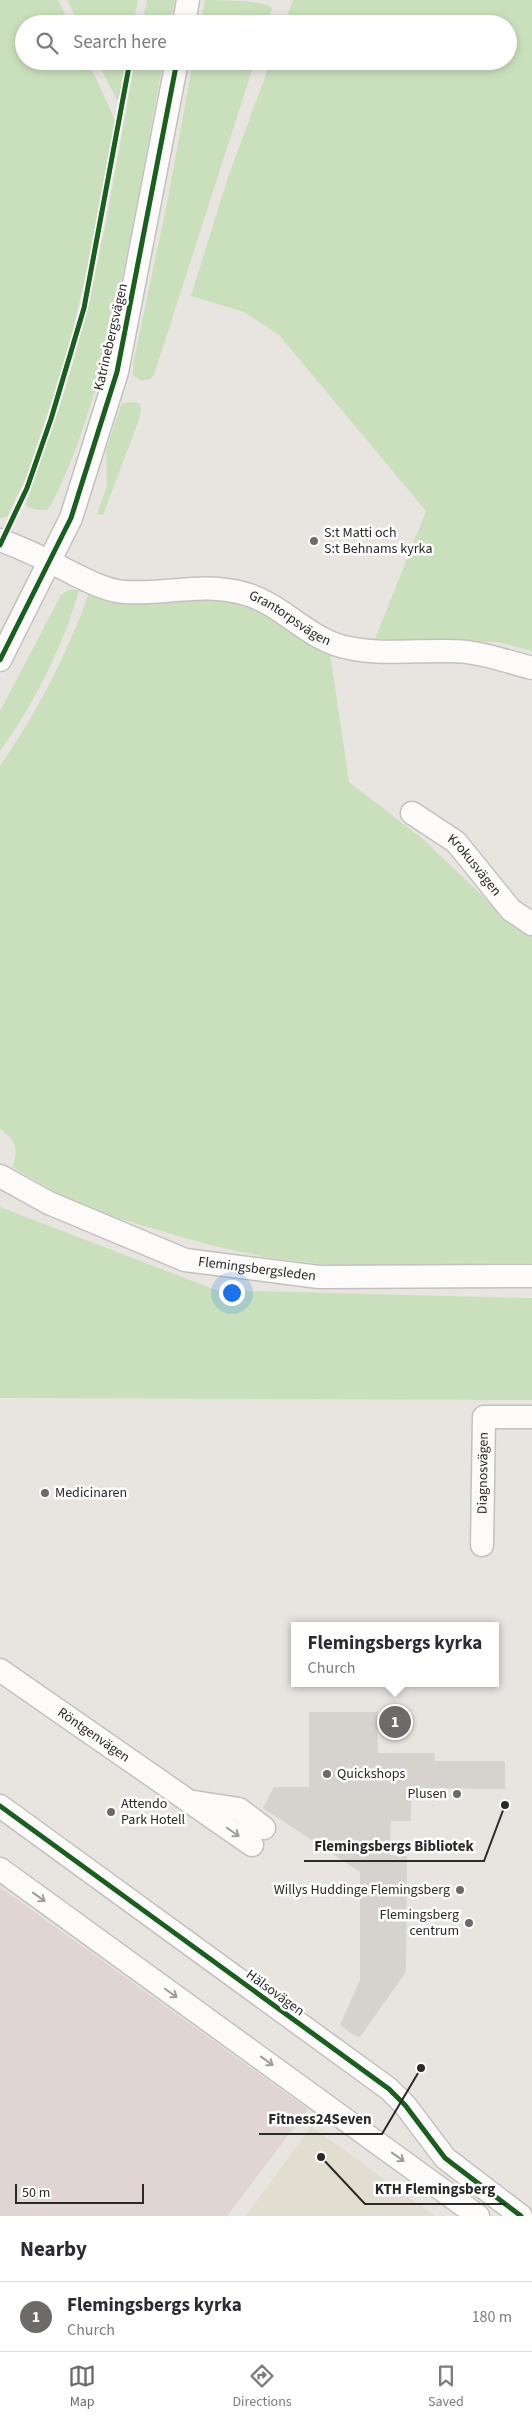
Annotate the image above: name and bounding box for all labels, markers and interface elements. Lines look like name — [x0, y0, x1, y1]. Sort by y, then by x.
search box — [15, 15, 517, 70]
icon: search — [33, 29, 61, 57]
text: Search here — [73, 29, 167, 56]
street label: Katrinebergsvägen — [89, 281, 133, 393]
place label: S:t Matti och S:t Behnams kyrka — [324, 523, 432, 559]
marker: S:t Matti och S:t Behnams kyrka — [308, 535, 320, 547]
street label: Grantorpsvägen — [246, 586, 334, 651]
street label: Krokusvägen — [443, 829, 506, 900]
street label: Flemingsbergsleden — [197, 1252, 317, 1287]
your location — [219, 1280, 245, 1306]
street label: Diagnosvägen — [472, 1432, 494, 1514]
place label: Medicinaren — [55, 1483, 127, 1503]
marker: Medicinaren — [39, 1487, 51, 1499]
popup — [291, 1622, 499, 1687]
text: Flemingsbergs kyrka — [308, 1630, 482, 1657]
text: Church — [308, 1657, 356, 1679]
street label: Röntgenvägen — [53, 1703, 134, 1767]
pin: 1 — [379, 1703, 411, 1741]
place label: Quickshops — [337, 1764, 405, 1784]
marker: Quickshops — [321, 1768, 333, 1780]
place label: Plusen — [407, 1784, 447, 1804]
marker: Plusen — [451, 1788, 463, 1800]
place label: Attendo Park Hotell — [121, 1794, 185, 1830]
marker: Attendo Park Hotell — [105, 1806, 117, 1818]
one-way arrow — [226, 1827, 240, 1837]
callout: Flemingsbergs Bibliotek — [304, 1831, 484, 1861]
text: Flemingsbergs Bibliotek — [314, 1836, 475, 1857]
place label: Willys Huddinge Flemingsberg — [274, 1880, 450, 1900]
marker: Willys Huddinge Flemingsberg — [454, 1884, 466, 1896]
one-way arrow — [32, 1892, 45, 1903]
place label: Flemingsberg centrum — [379, 1905, 459, 1941]
marker: Flemingsberg centrum — [463, 1917, 475, 1929]
street label: Hälsovägen — [242, 1965, 308, 2021]
one-way arrow — [164, 1988, 178, 1998]
one-way arrow — [259, 2056, 273, 2066]
callout: Fitness24Seven — [259, 2104, 382, 2134]
text: Fitness24Seven — [268, 2109, 372, 2130]
one-way arrow — [391, 2152, 405, 2162]
callout: KTH Flemingsberg — [365, 2174, 506, 2204]
text: KTH Flemingsberg — [375, 2179, 495, 2200]
scale bar — [15, 2181, 144, 2204]
text: 50 m — [22, 2183, 50, 2203]
text: Nearby — [20, 2234, 87, 2264]
text: Flemingsbergs kyrka — [67, 2292, 242, 2319]
text: 1 — [32, 2306, 40, 2328]
text: 180 m — [472, 2306, 512, 2328]
text: Church — [67, 2319, 115, 2341]
tab: Map — [68, 2362, 96, 2412]
tab: Directions — [232, 2362, 292, 2412]
tab: Saved — [428, 2362, 464, 2412]

